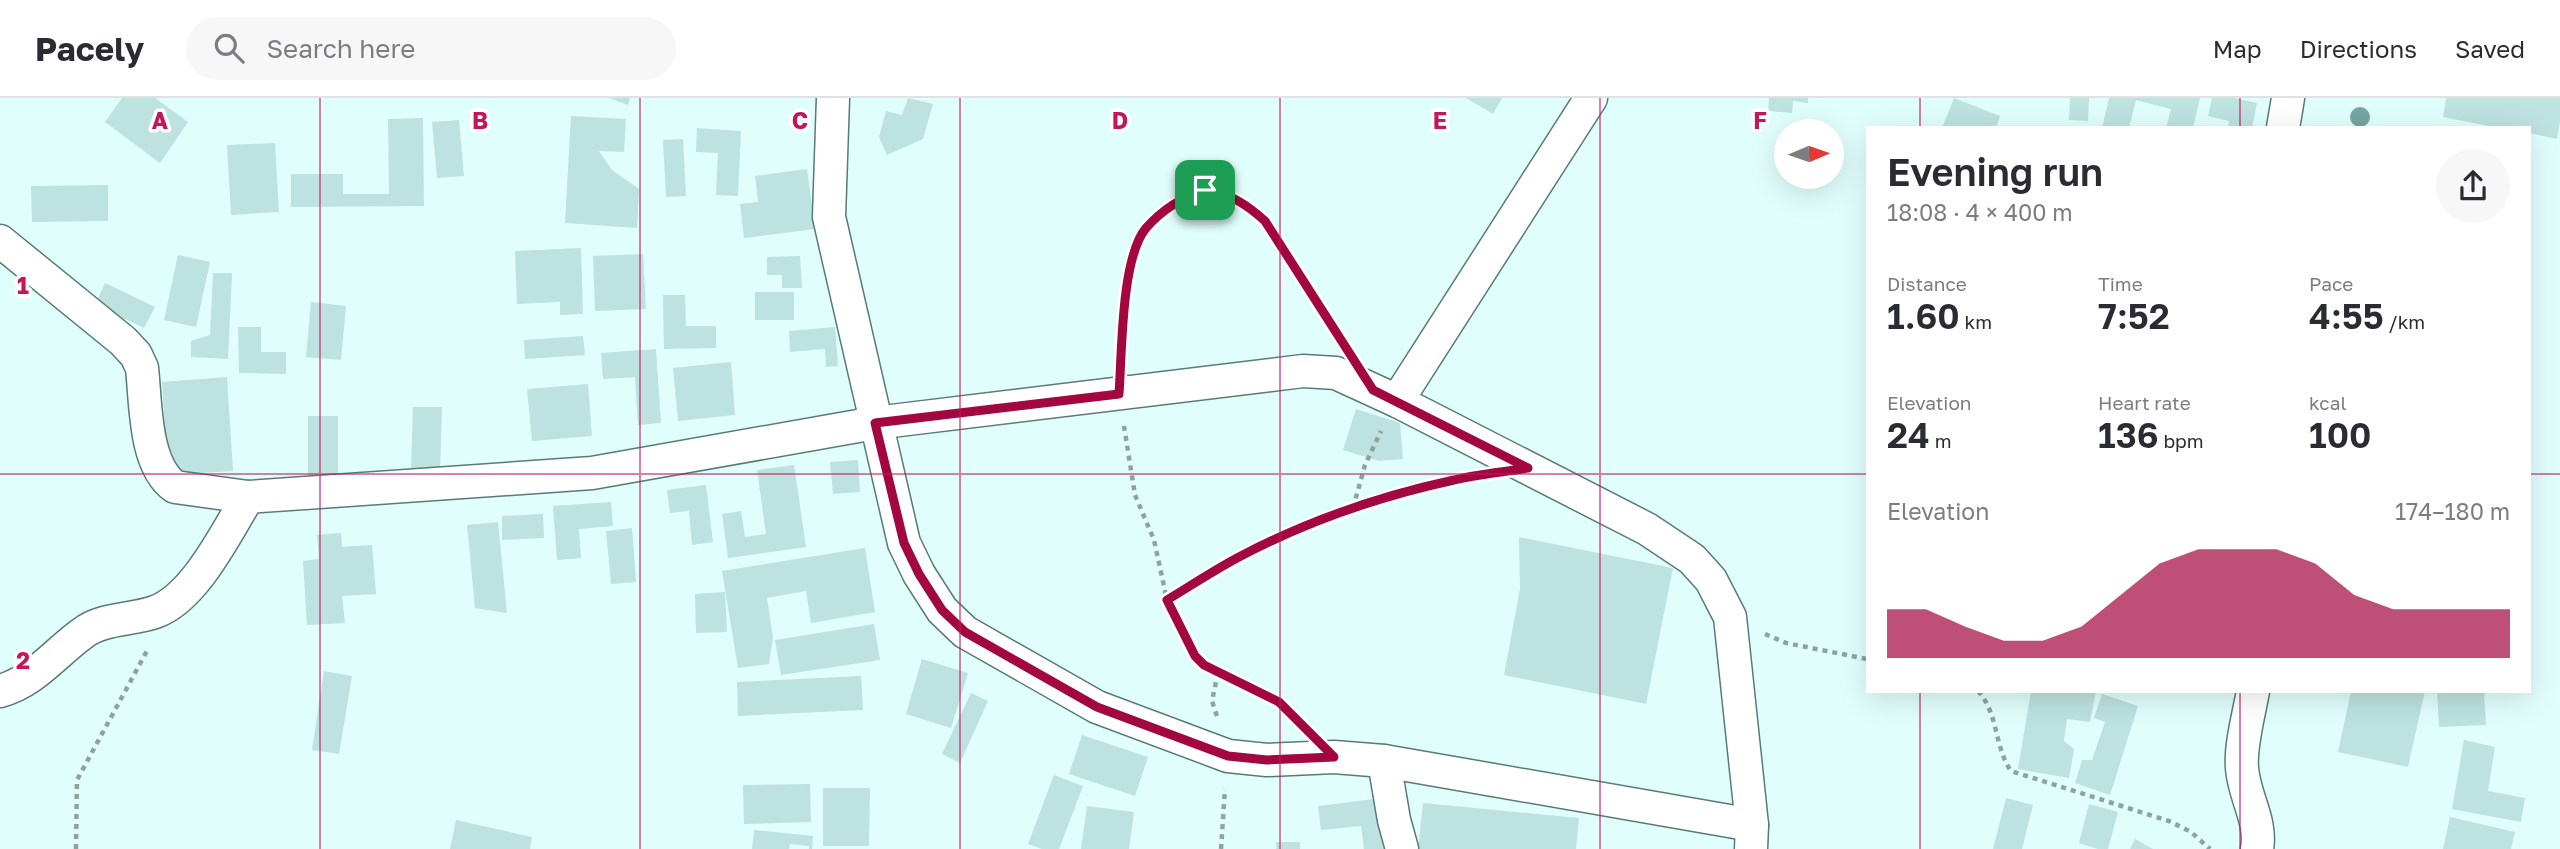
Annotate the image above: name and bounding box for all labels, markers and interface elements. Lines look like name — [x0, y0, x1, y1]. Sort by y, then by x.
search box — [186, 17, 676, 80]
text: Pacely — [35, 29, 144, 68]
icon: search — [210, 29, 248, 67]
text: Search here — [266, 33, 415, 64]
text: Map — [2213, 34, 2262, 63]
text: Directions — [2300, 34, 2417, 63]
text: Saved — [2455, 34, 2525, 63]
text: A — [152, 106, 169, 134]
text: B — [472, 106, 488, 134]
text: C — [792, 106, 808, 134]
text: D — [1112, 106, 1128, 134]
text: E — [1433, 106, 1447, 134]
text: F — [1753, 106, 1767, 134]
north arrow — [1774, 119, 1844, 189]
map controls — [1774, 119, 1844, 189]
text: Evening run — [1887, 149, 2103, 194]
button: share — [2436, 149, 2510, 223]
pin — [1175, 160, 1235, 220]
icon: arrive — [1186, 171, 1224, 209]
text: 18:08 · 4 × 400 m — [1887, 198, 2073, 226]
text: 1 — [17, 271, 29, 299]
text: Distance — [1887, 272, 1967, 295]
text: Time — [2098, 272, 2143, 295]
text: Pace — [2309, 272, 2353, 295]
text: 1.60 — [1887, 295, 1960, 337]
text: 7:52 — [2098, 295, 2170, 337]
text: 4:55 — [2309, 295, 2384, 337]
text: km — [1960, 310, 1992, 333]
text: /km — [2384, 310, 2425, 333]
text: Elevation — [1887, 391, 1972, 414]
text: Heart rate — [2098, 391, 2191, 414]
text: kcal — [2309, 391, 2347, 414]
text: 24 — [1887, 414, 1930, 456]
text: 136 — [2098, 414, 2159, 456]
text: 100 — [2309, 414, 2371, 456]
text: m — [1930, 429, 1952, 452]
text: bpm — [2159, 429, 2204, 452]
text: Elevation — [1887, 497, 1989, 525]
text: 174–180 m — [2395, 497, 2510, 525]
text: 2 — [16, 646, 30, 674]

